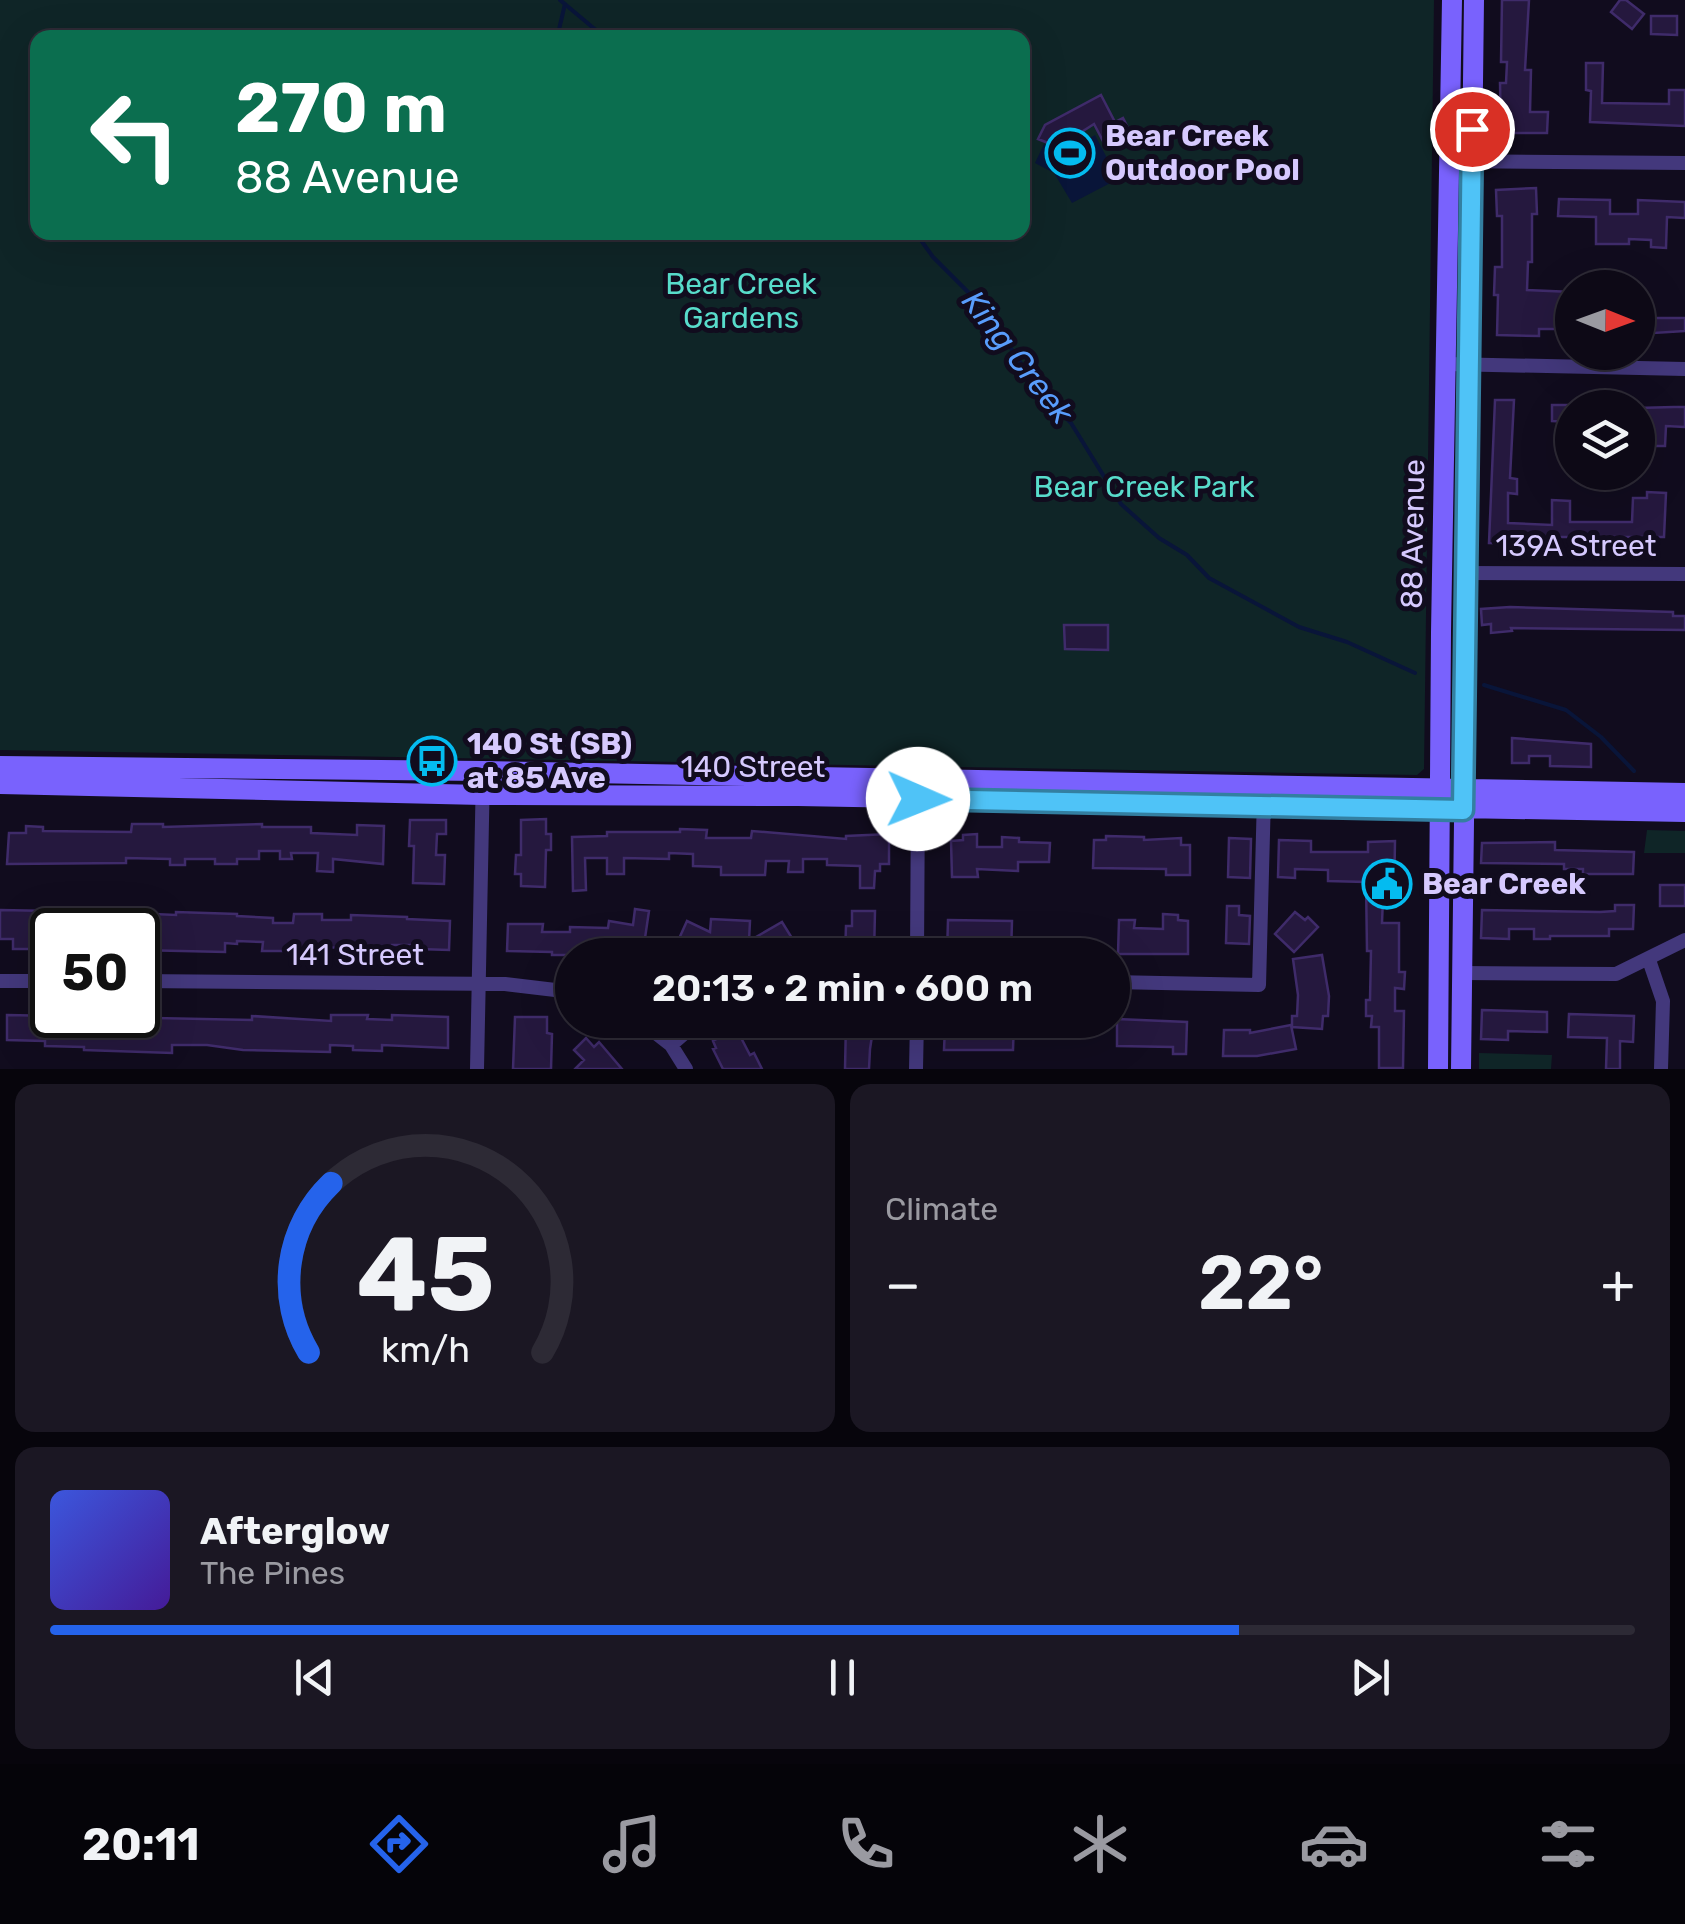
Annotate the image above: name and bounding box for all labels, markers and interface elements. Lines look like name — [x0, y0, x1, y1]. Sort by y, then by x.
text: 270 m — [235, 67, 447, 150]
icon: left — [70, 70, 200, 200]
pin — [1430, 87, 1515, 172]
icon: arrive — [1445, 102, 1500, 157]
place label: Bear Creek Outdoor Pool — [1105, 118, 1300, 188]
sports icon: Bear Creek Outdoor Pool — [1044, 127, 1096, 179]
text: 88 Avenue — [235, 151, 460, 204]
park label: Bear Creek Gardens — [665, 266, 817, 336]
north arrow — [1555, 270, 1655, 370]
map controls — [1555, 270, 1655, 490]
water label: King Creek — [954, 283, 1082, 432]
button: layers — [1555, 390, 1655, 490]
street label: 88 Avenue — [1394, 459, 1432, 609]
park label: Bear Creek Park — [1033, 469, 1255, 505]
street label: 139A Street — [1496, 528, 1657, 564]
place label: 140 St (SB) at 85 Ave — [467, 726, 632, 796]
bus stop icon: 140 St (SB) at 85 Ave — [406, 735, 458, 787]
position arrow — [866, 747, 970, 851]
street label: 140 Street — [681, 749, 826, 785]
public building icon: Bear Creek — [1361, 858, 1413, 910]
place label: Bear Creek — [1422, 866, 1586, 902]
speed limit sign: 50 — [30, 908, 160, 1038]
street label: 141 Street — [286, 937, 424, 973]
text: 20:13 · 2 min · 600 m — [652, 965, 1033, 1011]
text: Climate — [885, 1190, 998, 1228]
text: 45 — [356, 1213, 494, 1336]
text: 22° — [1198, 1239, 1323, 1328]
text: − — [885, 1252, 921, 1317]
text: + — [1601, 1252, 1635, 1317]
text: km/h — [380, 1329, 470, 1371]
text: Afterglow — [200, 1508, 390, 1554]
text: The Pines — [200, 1554, 345, 1592]
icon: previous — [287, 1650, 342, 1705]
icon: pause — [815, 1650, 870, 1705]
icon: next — [1343, 1650, 1398, 1705]
icon: directions — [364, 1809, 434, 1879]
icon: music — [597, 1809, 667, 1879]
icon: phone — [831, 1809, 901, 1879]
icon: climate — [1065, 1809, 1135, 1879]
icon: car — [1299, 1809, 1369, 1879]
icon: filters — [1533, 1809, 1603, 1879]
text: 20:11 — [82, 1818, 200, 1871]

